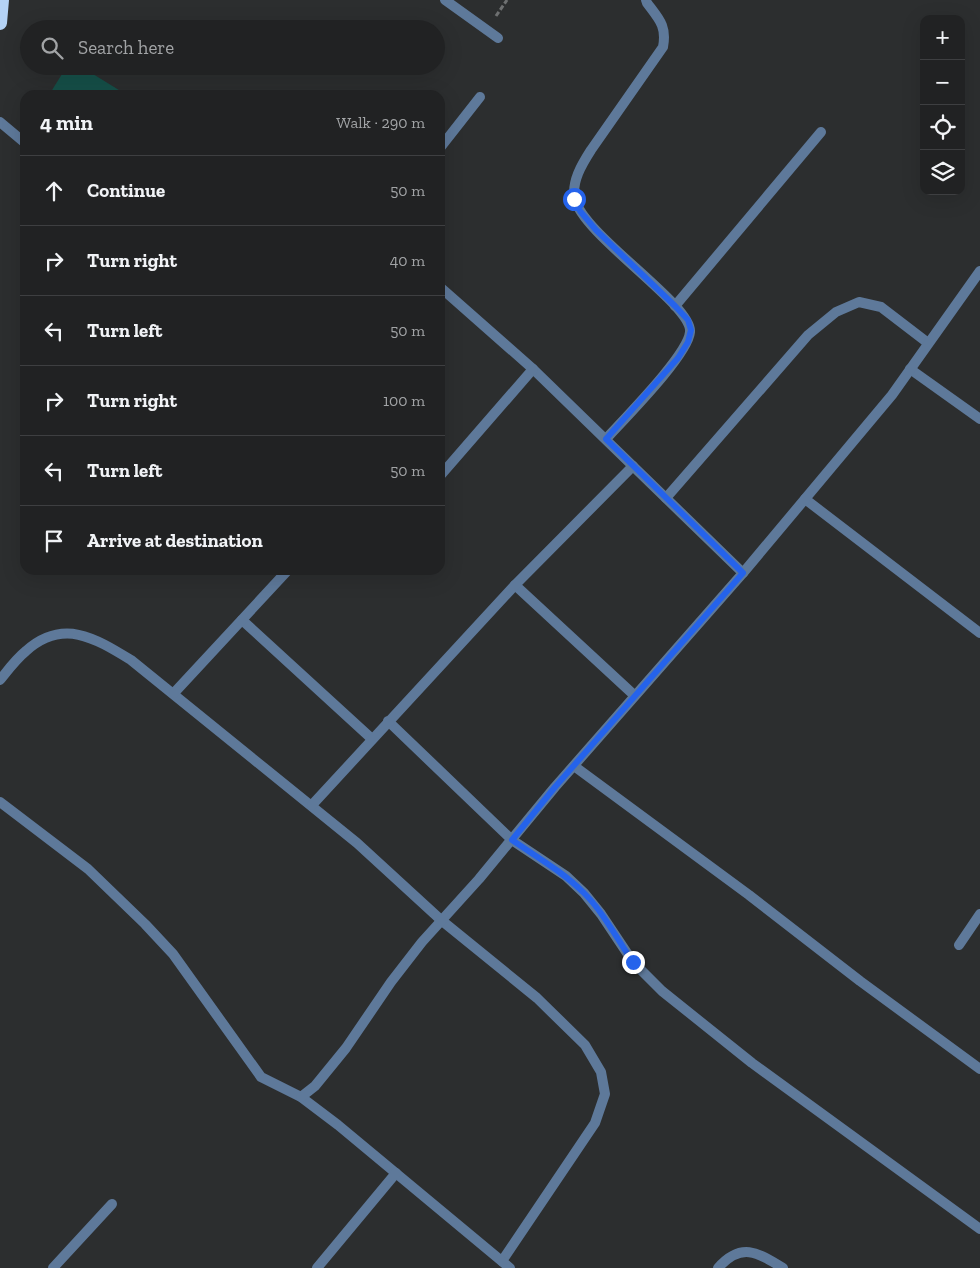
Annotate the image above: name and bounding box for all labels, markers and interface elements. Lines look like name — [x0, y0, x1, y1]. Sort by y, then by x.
map controls — [920, 15, 965, 195]
button: + — [920, 15, 965, 60]
search box — [20, 20, 445, 75]
icon: search — [38, 34, 66, 62]
text: Search here — [78, 36, 174, 59]
button: − — [920, 60, 965, 105]
button: locate — [920, 105, 965, 150]
text: 4 min — [40, 110, 93, 135]
text: Walk · 290 m — [336, 113, 425, 132]
button: layers — [920, 150, 965, 195]
icon: ahead — [40, 177, 68, 205]
text: Continue — [87, 179, 165, 202]
text: 50 m — [390, 181, 425, 200]
route start — [563, 188, 586, 211]
icon: right — [40, 247, 68, 275]
text: Turn right — [87, 249, 177, 272]
text: 40 m — [390, 251, 425, 270]
icon: left — [40, 317, 68, 345]
text: Turn left — [87, 319, 162, 342]
text: 50 m — [390, 321, 425, 340]
icon: right — [40, 387, 68, 415]
text: Turn right — [87, 389, 177, 412]
text: 100 m — [383, 391, 425, 410]
icon: left — [40, 457, 68, 485]
text: Turn left — [87, 459, 162, 482]
text: 50 m — [390, 461, 425, 480]
icon: arrive — [40, 527, 68, 555]
text: Arrive at destination — [87, 529, 263, 552]
route end — [622, 951, 645, 974]

